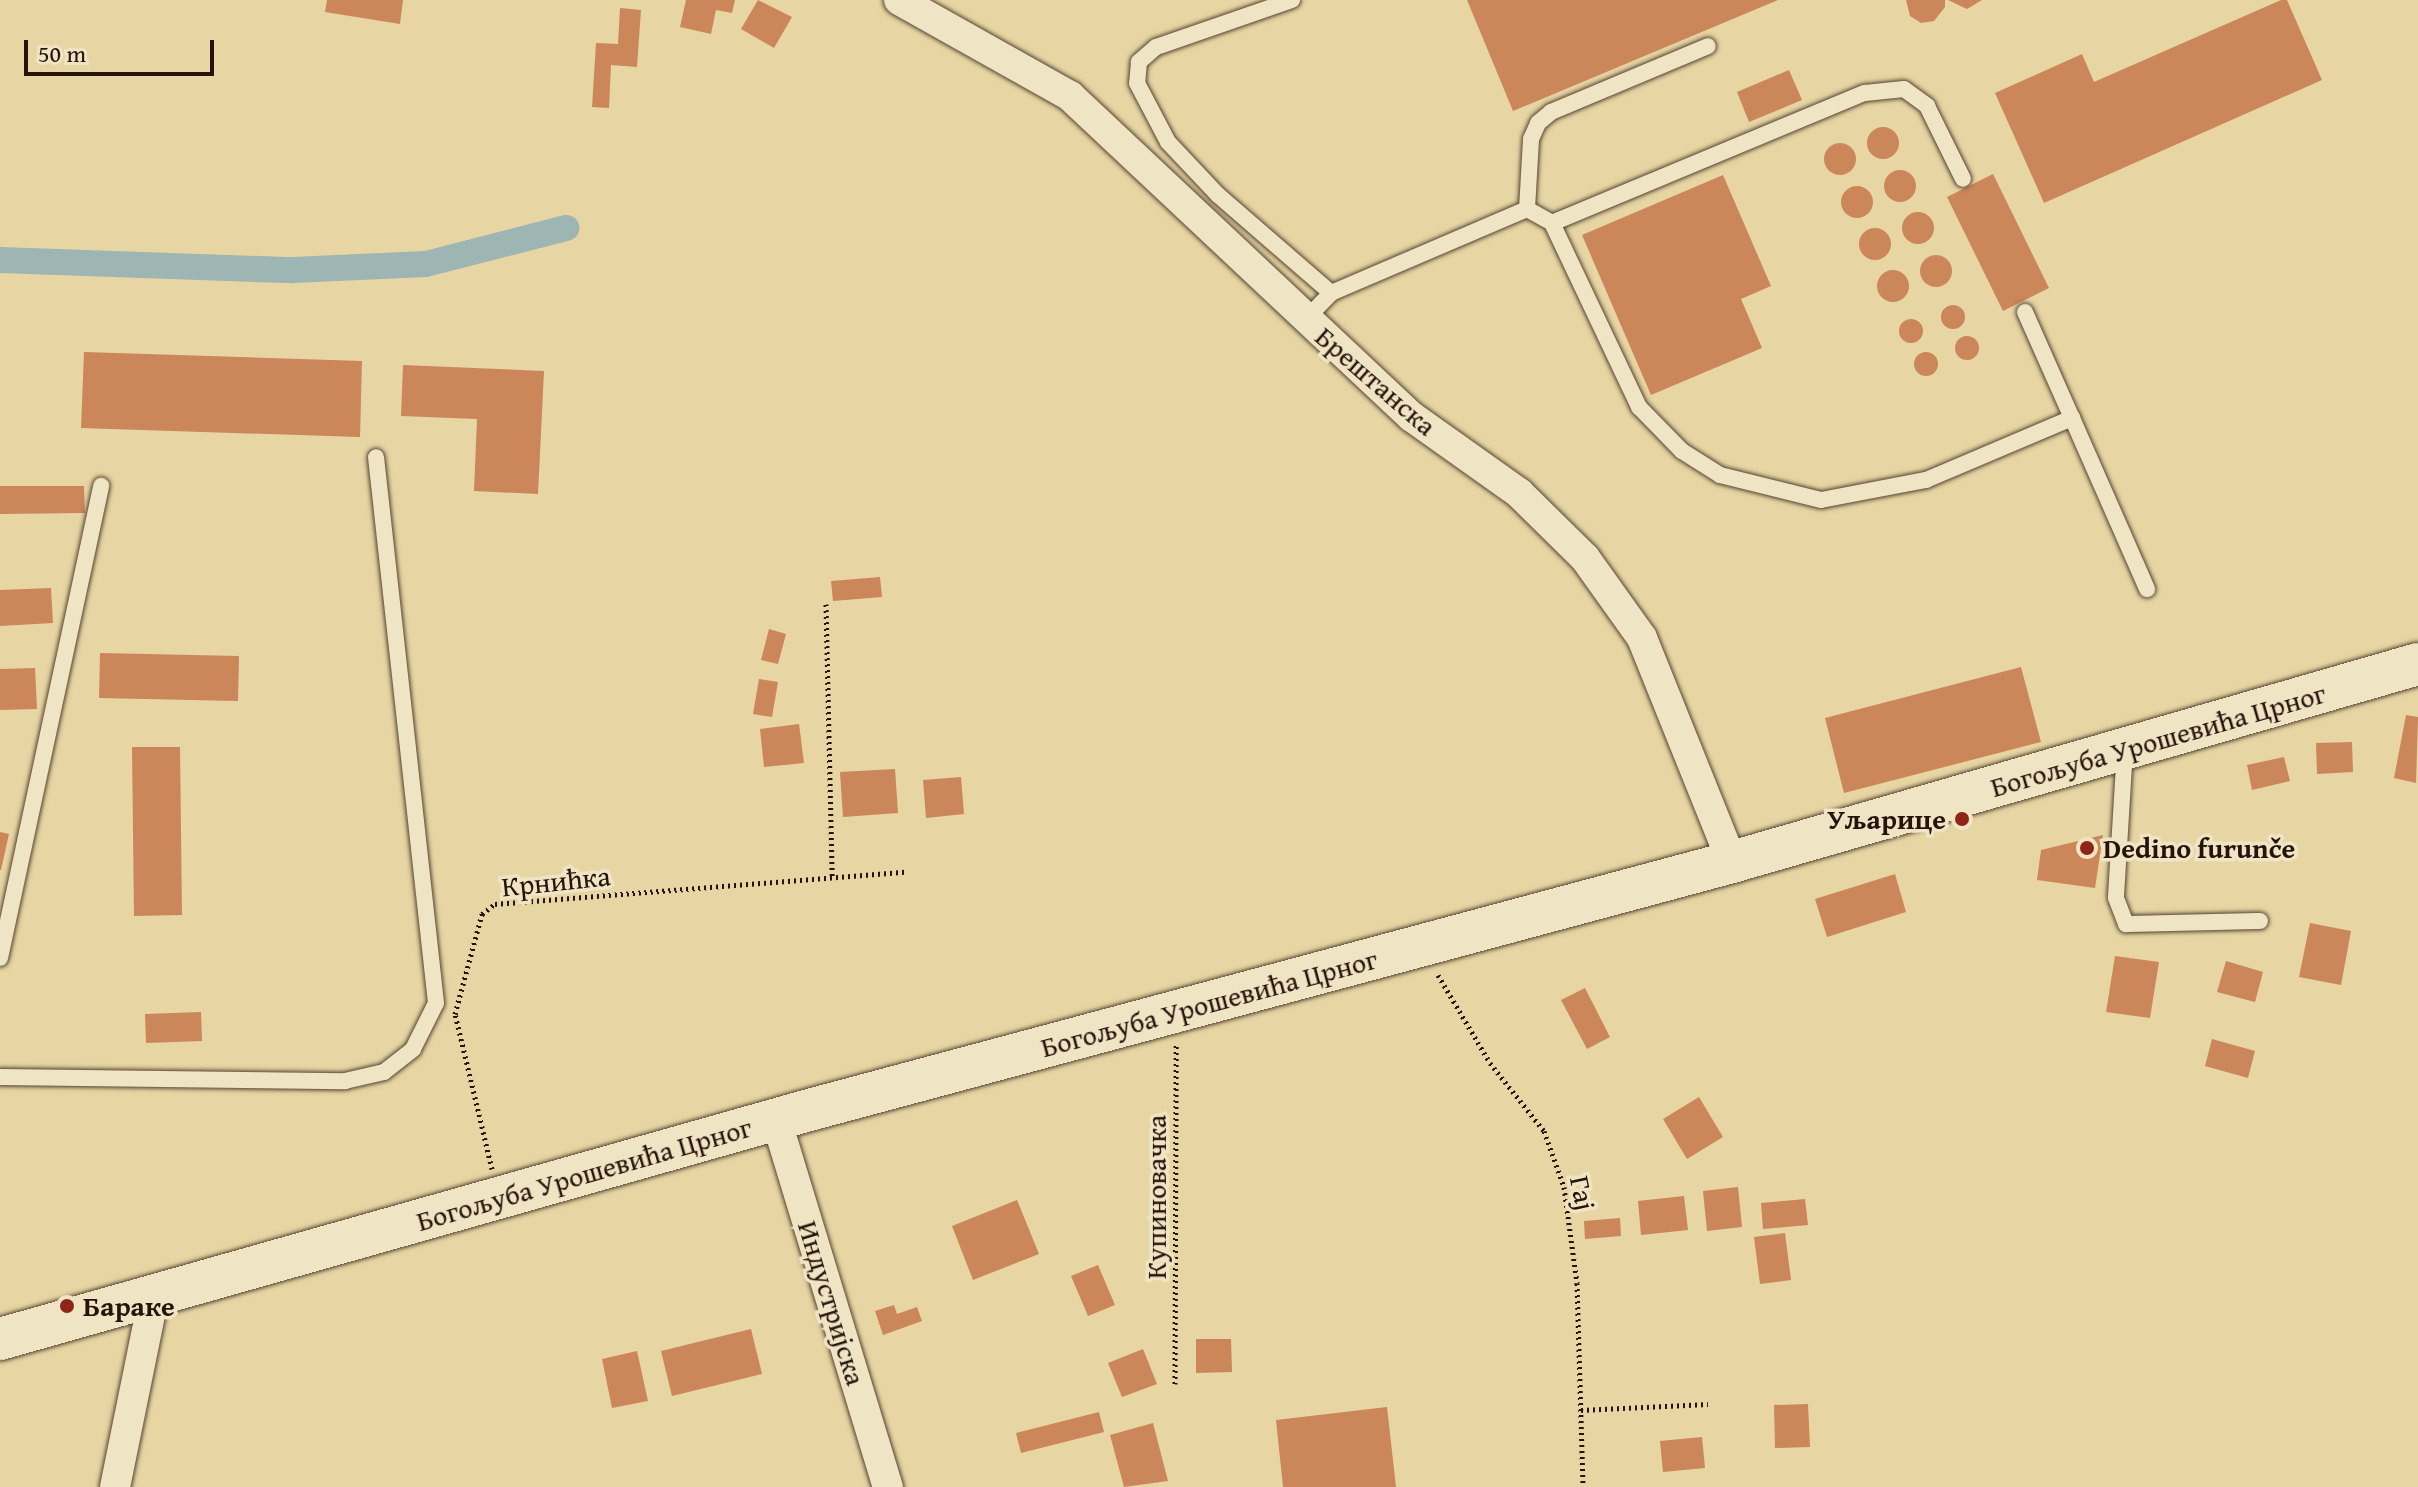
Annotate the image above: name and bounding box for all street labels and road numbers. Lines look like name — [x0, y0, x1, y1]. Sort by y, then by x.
street label: Брештанска — [1309, 320, 1443, 442]
street label: Богољуба Урошевића Црног — [1987, 676, 2329, 804]
street label: Крнићка — [500, 859, 612, 903]
street label: Богољуба Урошевића Црног — [1037, 942, 1381, 1064]
street label: Богољуба Урошевића Црног — [413, 1110, 755, 1238]
street label: Купиновачка — [1139, 1115, 1173, 1279]
street label: Гај — [1563, 1173, 1603, 1213]
street label: Индустријска — [791, 1217, 873, 1389]

